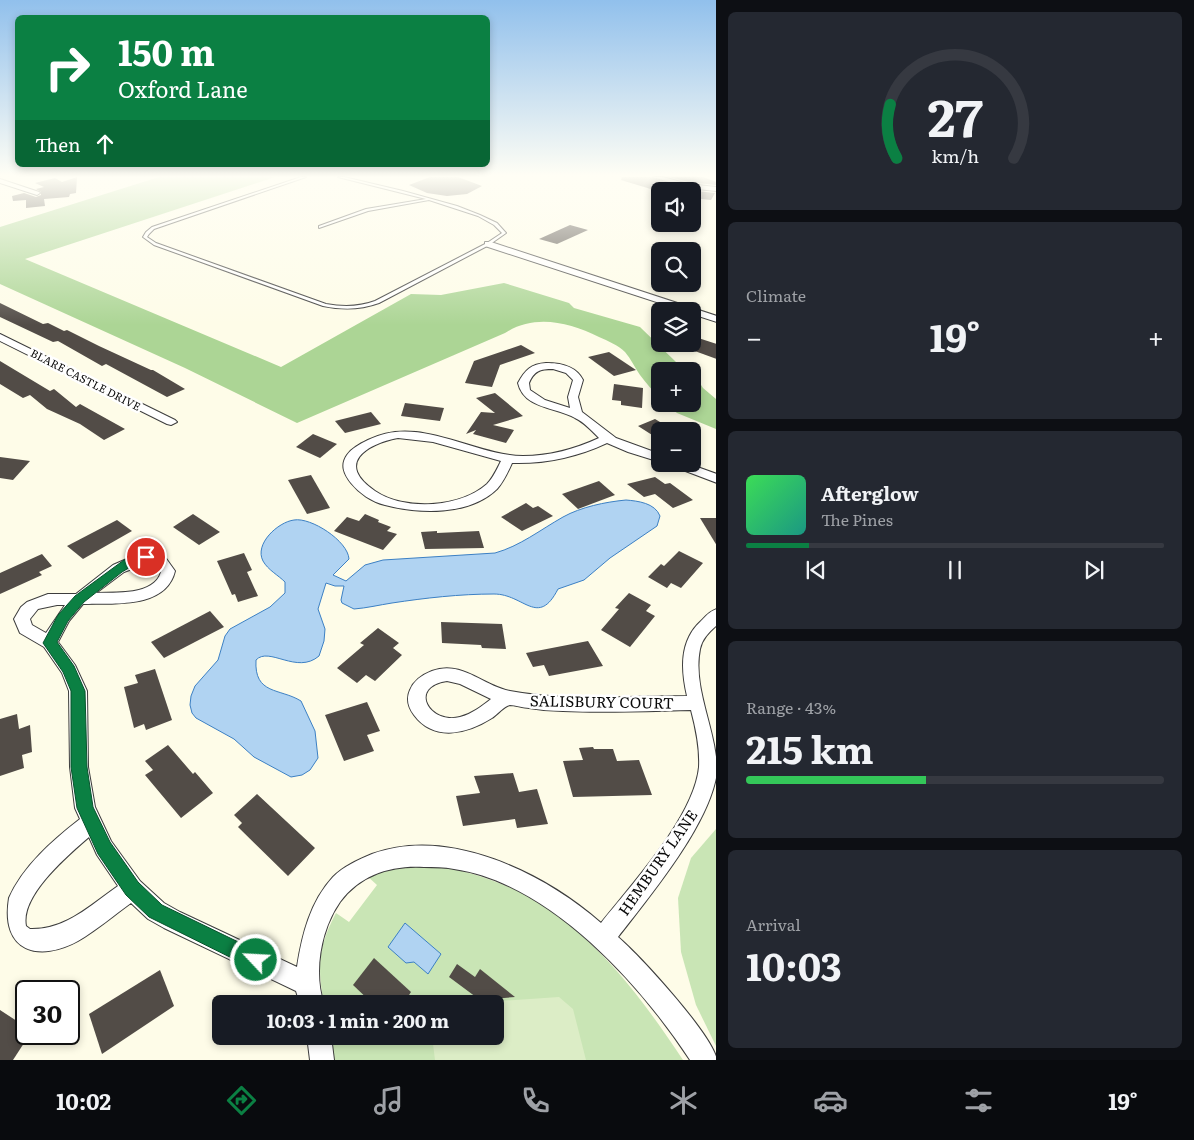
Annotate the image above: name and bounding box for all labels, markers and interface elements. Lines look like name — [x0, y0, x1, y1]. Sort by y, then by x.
text: 150 m — [118, 25, 215, 77]
icon: right — [35, 35, 100, 100]
text: Oxford Lane — [118, 72, 248, 105]
text: 27 — [927, 76, 983, 153]
text: Then — [35, 130, 81, 158]
icon: ahead — [91, 130, 119, 158]
text: km/h — [931, 142, 979, 169]
map controls — [651, 182, 701, 472]
button: sound — [651, 182, 701, 232]
button: search — [651, 242, 701, 292]
text: Climate — [746, 283, 806, 307]
button: layers — [651, 302, 701, 352]
text: 19° — [930, 307, 981, 364]
text: − — [746, 315, 762, 357]
text: + — [1148, 315, 1164, 357]
street label: BLARE CASTLE DRIVE — [28, 344, 144, 414]
button: + — [651, 362, 701, 412]
button: − — [651, 422, 701, 472]
text: Afterglow — [821, 479, 919, 507]
text: The Pines — [821, 507, 893, 531]
pin — [125, 536, 167, 578]
icon: arrive — [132, 543, 160, 571]
icon: previous — [802, 556, 830, 584]
icon: pause — [941, 556, 969, 584]
icon: next — [1080, 556, 1108, 584]
street label: SALISBURY COURT — [530, 688, 674, 714]
text: Range · 43% — [746, 695, 836, 719]
text: 215 km — [746, 719, 874, 776]
street label: HEMBURY LANE — [612, 804, 702, 920]
text: Arrival — [746, 912, 801, 936]
position arrow — [229, 933, 281, 985]
text: 10:03 — [746, 936, 842, 993]
speed limit sign: 30 — [15, 980, 80, 1045]
text: 10:03 · 1 min · 200 m — [267, 1006, 449, 1034]
icon: directions — [224, 1083, 259, 1118]
icon: music — [371, 1083, 406, 1118]
icon: phone — [518, 1083, 553, 1118]
icon: climate — [666, 1083, 701, 1118]
icon: car — [813, 1083, 848, 1118]
icon: filters — [961, 1083, 996, 1118]
text: 10:02 — [56, 1084, 111, 1117]
text: 19° — [1108, 1084, 1138, 1117]

